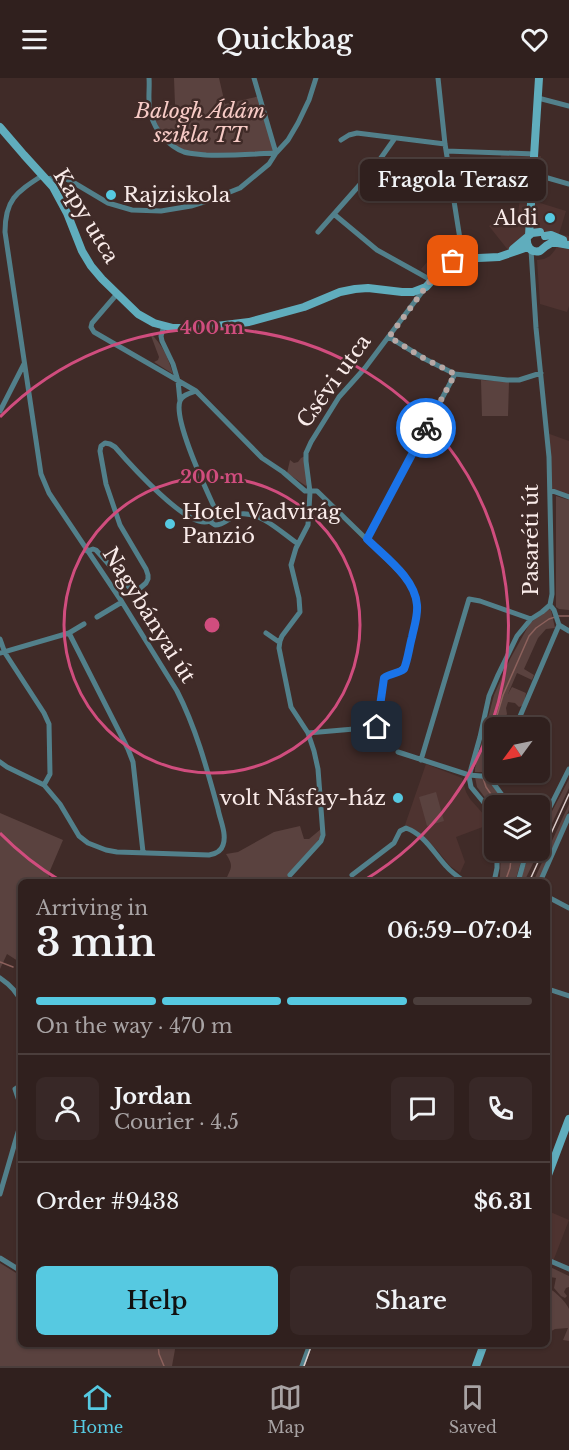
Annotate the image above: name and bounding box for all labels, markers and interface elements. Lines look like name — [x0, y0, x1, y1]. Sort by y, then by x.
icon: menu — [18, 23, 51, 56]
text: Quickbag — [216, 23, 353, 56]
icon: heart — [518, 23, 551, 56]
park label: Balogh Ádám szikla TT — [134, 98, 265, 148]
callout: Fragola Terasz — [360, 159, 546, 201]
street label: Kapy utca — [48, 164, 125, 268]
text: Fragola Terasz — [378, 168, 528, 192]
place label: Rajziskola — [123, 182, 231, 208]
marker: Rajziskola — [104, 188, 118, 202]
place label: Aldi — [493, 205, 538, 231]
marker: Aldi — [543, 211, 557, 225]
pin — [427, 235, 478, 286]
icon: bag — [436, 244, 469, 277]
text: 400 m — [180, 317, 244, 339]
street label: Csévi utca — [291, 329, 377, 433]
courier — [396, 398, 456, 458]
icon: bike — [410, 412, 443, 445]
text: 200 m — [180, 466, 244, 488]
street label: Pasaréti út — [518, 484, 544, 596]
place label: Hotel Vadvirág Panzió — [182, 499, 341, 549]
marker: Hotel Vadvirág Panzió — [163, 517, 177, 531]
street label: Nagybányai út — [97, 542, 201, 688]
centre of rings — [202, 615, 222, 635]
pin — [351, 701, 402, 752]
icon: home — [360, 710, 393, 743]
north arrow — [484, 717, 550, 783]
map controls — [484, 717, 550, 861]
place label: volt Násfay-ház — [219, 785, 386, 811]
marker: volt Násfay-ház — [391, 791, 405, 805]
button: layers — [484, 795, 550, 861]
text: Arriving in — [36, 896, 148, 920]
text: 06:59–07:04 — [387, 917, 532, 944]
text: 3 min — [36, 918, 156, 967]
text: On the way · 470 m — [36, 1014, 232, 1038]
button: person — [36, 1077, 99, 1140]
button: chat — [391, 1077, 454, 1140]
button: phone — [469, 1077, 532, 1140]
text: Jordan — [114, 1083, 192, 1110]
text: Courier · 4.5 — [114, 1110, 239, 1134]
text: Order #9438 — [36, 1188, 179, 1215]
text: $6.31 — [474, 1188, 532, 1215]
button: Help — [36, 1266, 278, 1335]
button: Share — [290, 1266, 532, 1335]
tab: Home — [72, 1381, 123, 1437]
tab: Map — [267, 1381, 305, 1437]
tab: Saved — [449, 1381, 497, 1437]

